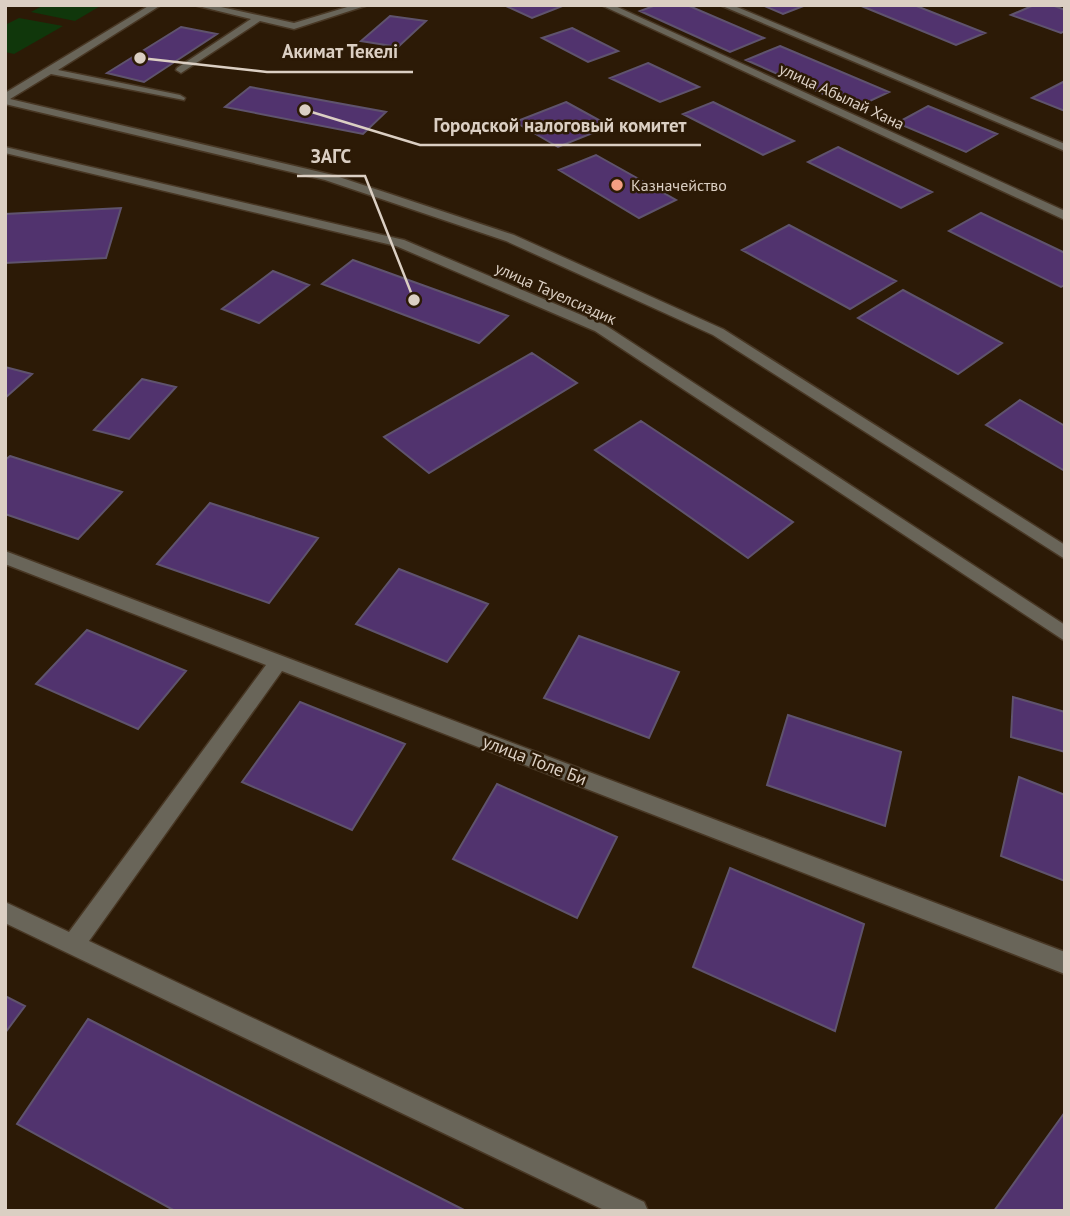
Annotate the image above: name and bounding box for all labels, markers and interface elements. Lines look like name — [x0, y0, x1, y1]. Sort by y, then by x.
callout: Акимат Текелі — [267, 32, 413, 72]
text: Акимат Текелі — [282, 39, 398, 63]
street label: улица Абылай Хана — [776, 58, 908, 134]
callout: Городской налоговый комитет — [420, 105, 701, 145]
text: Городской налоговый комитет — [433, 113, 687, 137]
callout: ЗАГС — [297, 136, 365, 176]
text: ЗАГС — [311, 144, 352, 168]
place label: Казначейство — [631, 175, 727, 195]
marker: Казначейство — [609, 177, 625, 193]
street label: улица Тауелсиздик — [492, 257, 620, 329]
street label: улица Толе Би — [480, 730, 590, 790]

